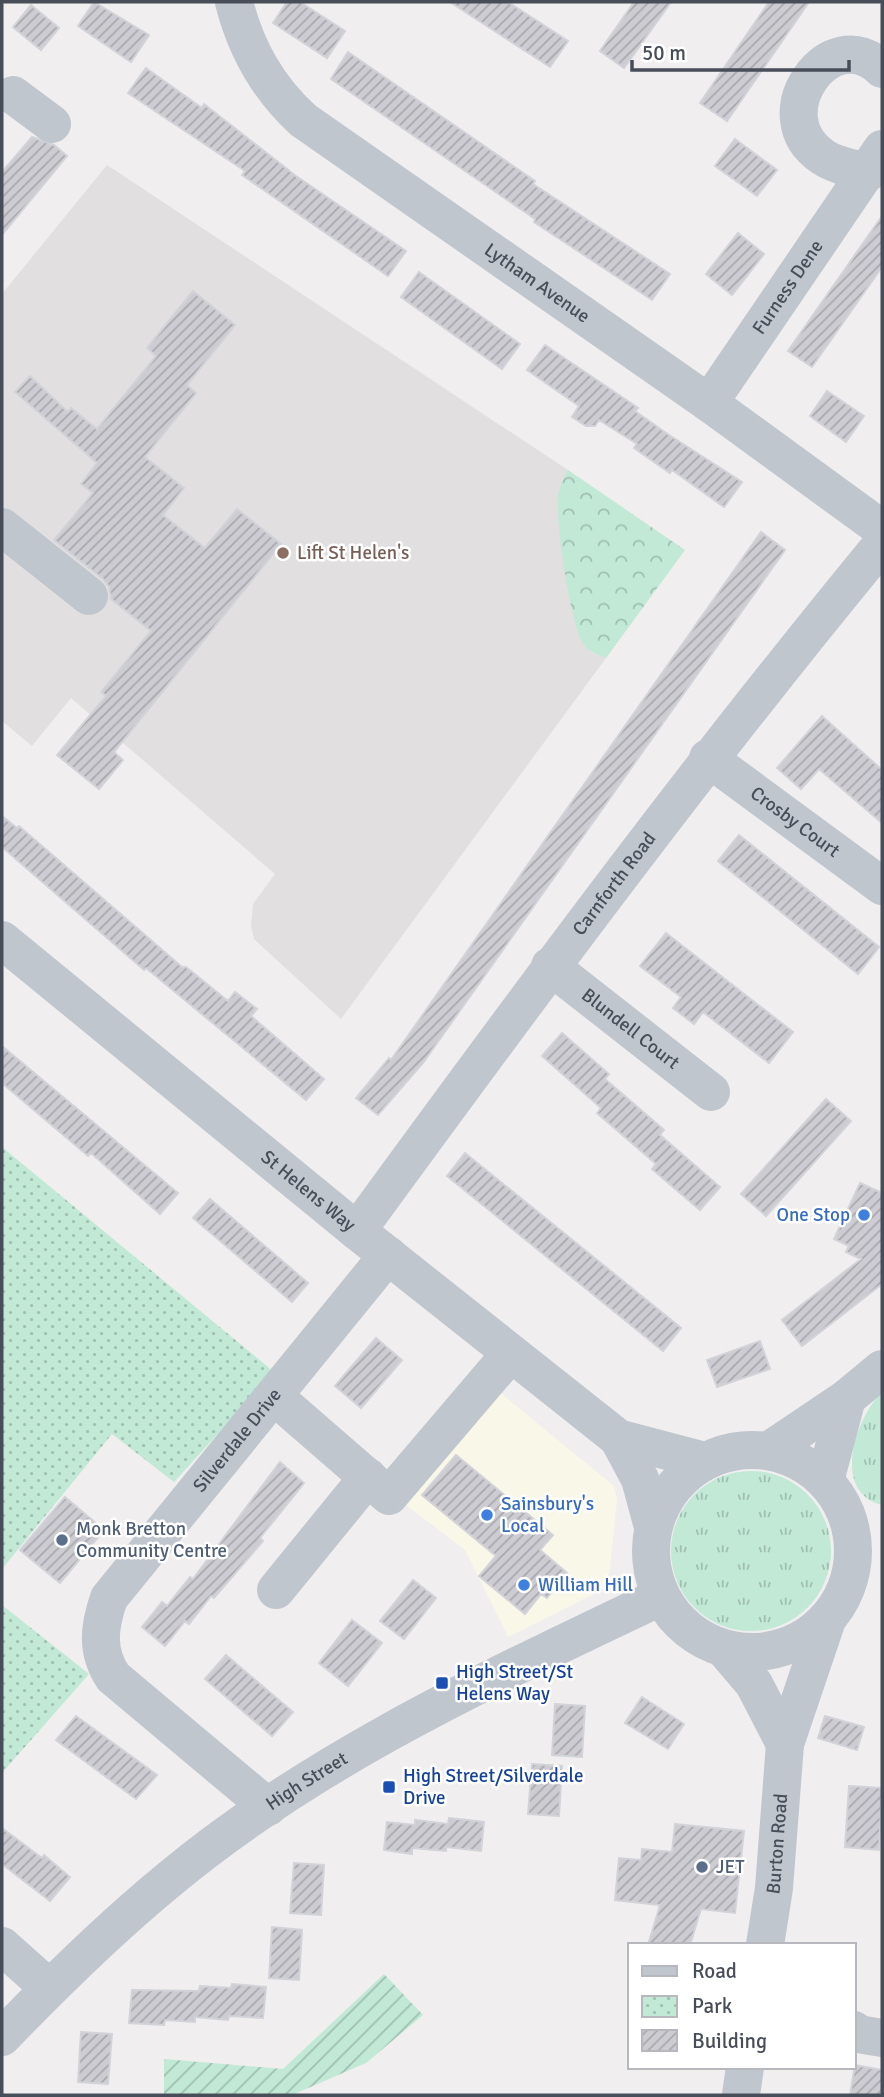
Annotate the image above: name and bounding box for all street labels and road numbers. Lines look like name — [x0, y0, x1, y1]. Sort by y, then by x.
street label: Furness Dene — [747, 235, 828, 339]
street label: Lytham Avenue — [479, 238, 595, 328]
street label: Crosby Court — [746, 781, 845, 863]
street label: Carnforth Road — [567, 827, 661, 940]
street label: Blundell Court — [576, 983, 684, 1075]
street label: St Helens Way — [256, 1145, 361, 1237]
street label: Silverdale Drive — [188, 1383, 287, 1497]
street label: High Street — [261, 1746, 352, 1816]
street label: Burton Road — [761, 1793, 793, 1896]

